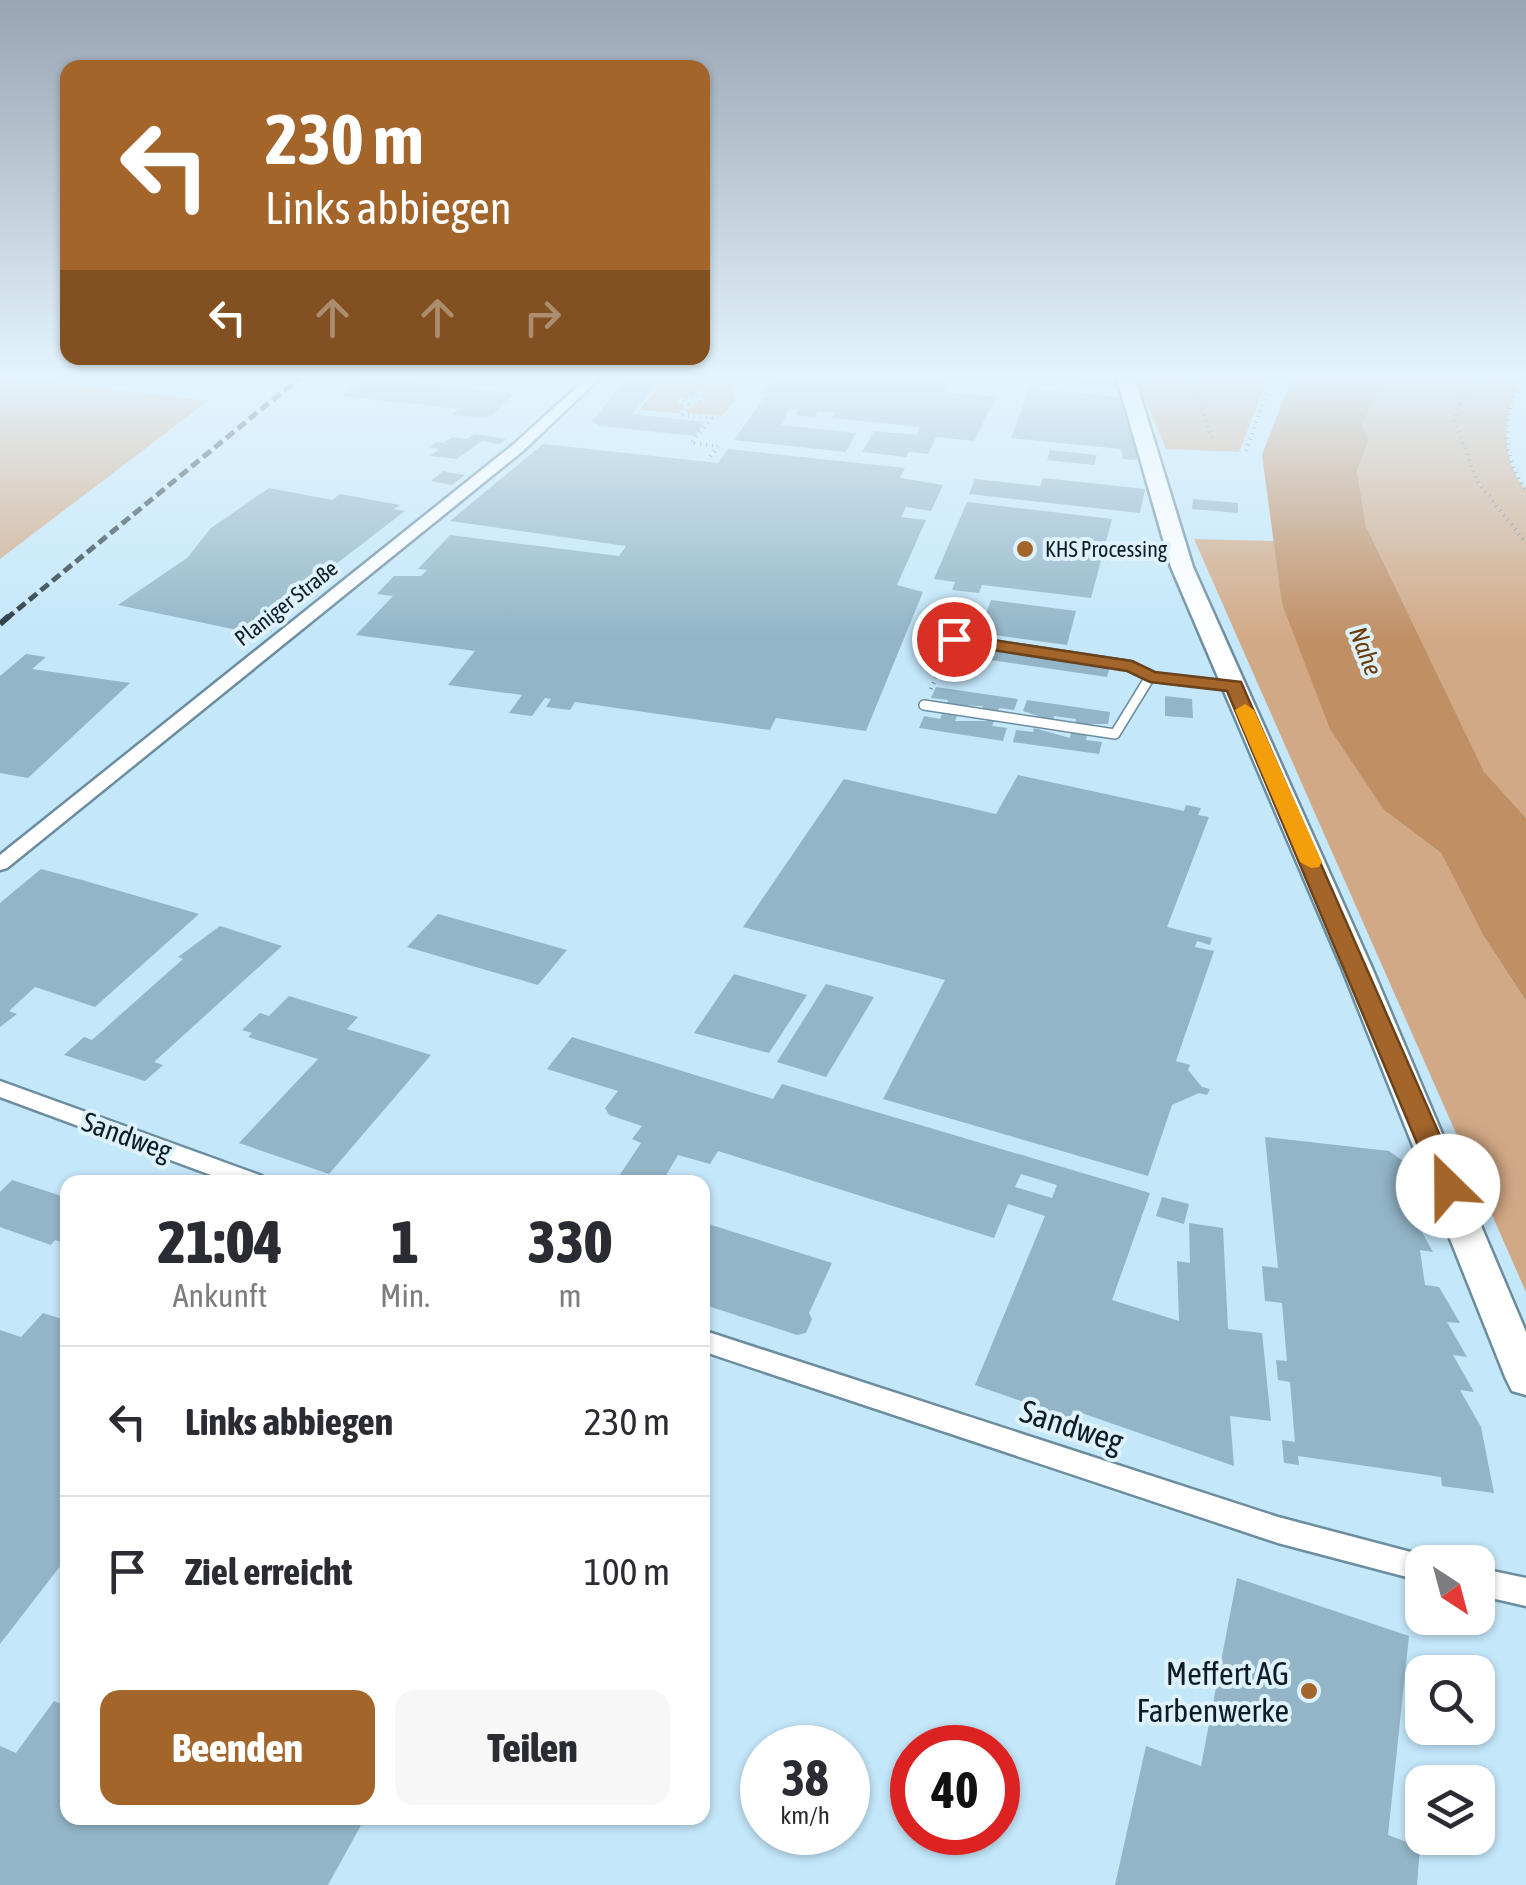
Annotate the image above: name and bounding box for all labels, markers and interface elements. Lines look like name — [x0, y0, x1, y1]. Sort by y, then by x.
text: 230 m — [265, 99, 424, 179]
icon: left — [100, 100, 230, 230]
text: Links abbiegen — [265, 182, 512, 234]
icon: left — [200, 290, 255, 345]
icon: ahead — [305, 290, 360, 345]
icon: ahead — [410, 290, 465, 345]
icon: right — [515, 290, 570, 345]
place label: KHS Processing — [1045, 536, 1168, 562]
marker: KHS Processing — [1014, 538, 1036, 560]
street label: Planiger Straße — [229, 555, 343, 651]
pin — [912, 597, 997, 682]
icon: arrive — [927, 612, 982, 667]
water label: Nahe — [1344, 623, 1388, 679]
street label: Sandweg — [78, 1105, 176, 1167]
position arrow — [1396, 1134, 1500, 1238]
text: 21:04 — [158, 1207, 282, 1276]
text: 1 — [391, 1207, 419, 1276]
text: 330 — [528, 1207, 612, 1276]
text: Ankunft — [173, 1277, 267, 1314]
text: Min. — [380, 1277, 430, 1314]
text: m — [558, 1277, 582, 1314]
street label: Sandweg — [1016, 1392, 1128, 1460]
icon: left — [100, 1394, 155, 1449]
text: Links abbiegen — [185, 1400, 393, 1443]
text: 230 m — [584, 1400, 670, 1443]
icon: arrive — [100, 1544, 155, 1599]
north arrow — [1405, 1545, 1495, 1635]
map controls — [1405, 1545, 1495, 1855]
text: Ziel erreicht — [185, 1550, 352, 1593]
text: 100 m — [584, 1550, 670, 1593]
place label: Meffert AG Farbenwerke — [1136, 1655, 1289, 1729]
button: search — [1405, 1655, 1495, 1745]
marker: Meffert AG Farbenwerke — [1298, 1680, 1320, 1702]
button: Beenden — [100, 1690, 375, 1805]
button: Teilen — [395, 1690, 670, 1805]
speed limit sign: 40 — [890, 1725, 1020, 1855]
text: 38 — [781, 1749, 828, 1807]
button: layers — [1405, 1765, 1495, 1855]
text: km/h — [780, 1801, 830, 1829]

